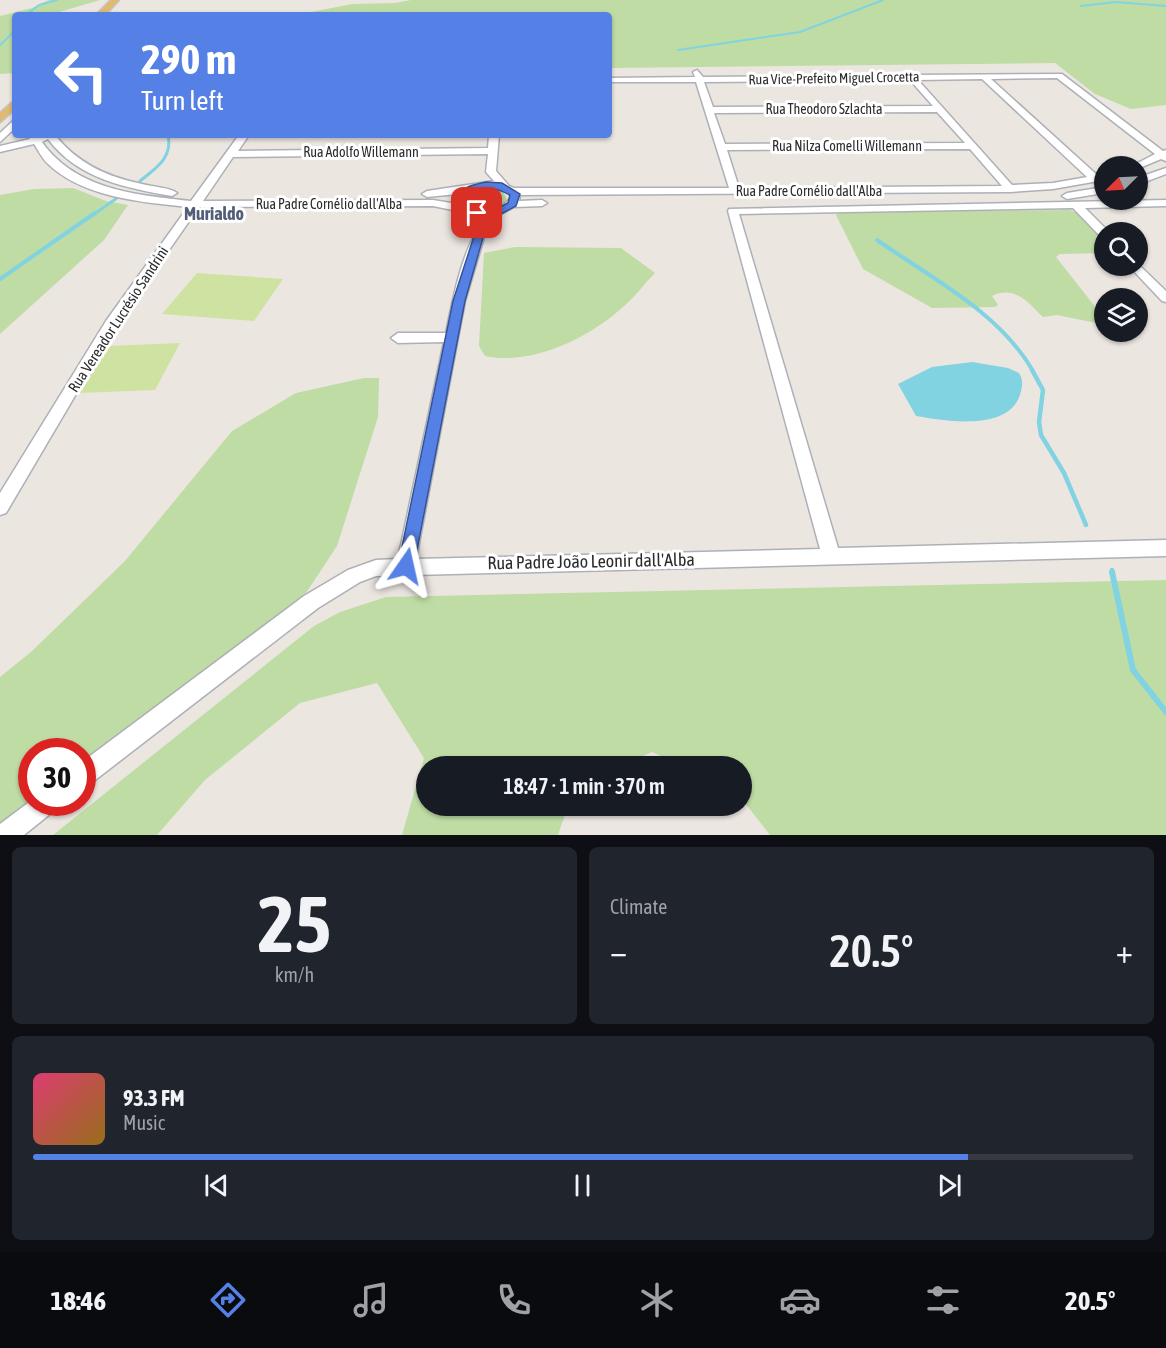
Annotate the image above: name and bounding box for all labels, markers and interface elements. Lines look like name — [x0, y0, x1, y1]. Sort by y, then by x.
text: 290 m — [141, 35, 236, 83]
icon: left — [42, 36, 120, 114]
street label: Rua Vice-Prefeito Miguel Crocetta — [748, 69, 920, 87]
text: Turn left — [141, 85, 224, 116]
street label: Rua Theodoro Szlachta — [765, 101, 883, 117]
street label: Rua Nilza Comelli Willemann — [772, 138, 922, 154]
street label: Rua Adolfo Willemann — [303, 144, 419, 160]
north arrow — [1094, 156, 1148, 210]
map controls — [1094, 156, 1148, 342]
street label: Rua Padre Cornélio dall'Alba — [736, 183, 882, 199]
pin — [451, 187, 502, 238]
street label: Rua Padre Cornélio dall'Alba — [256, 196, 402, 212]
icon: arrive — [460, 196, 493, 229]
district label: Murialdo — [184, 203, 244, 224]
button: search — [1094, 222, 1148, 276]
street label: Rua Vereador Lucrésio Sandrini — [65, 243, 171, 395]
button: layers — [1094, 288, 1148, 342]
position arrow — [374, 534, 438, 598]
street label: Rua Padre João Leonir dall'Alba — [487, 549, 695, 573]
speed limit sign: 30 — [18, 738, 96, 816]
text: 18:47 · 1 min · 370 m — [503, 773, 665, 799]
text: 25 — [258, 879, 331, 969]
text: Climate — [610, 895, 667, 918]
text: 20.5° — [830, 925, 913, 977]
text: − — [610, 932, 627, 970]
text: + — [1116, 932, 1133, 970]
text: km/h — [275, 963, 314, 986]
text: 93.3 FM — [123, 1085, 185, 1111]
text: Music — [123, 1111, 165, 1134]
icon: previous — [200, 1169, 233, 1202]
icon: pause — [566, 1169, 599, 1202]
icon: next — [933, 1169, 966, 1202]
icon: directions — [207, 1279, 249, 1321]
icon: music — [350, 1279, 392, 1321]
icon: phone — [493, 1279, 535, 1321]
icon: climate — [636, 1279, 678, 1321]
icon: car — [779, 1279, 821, 1321]
icon: filters — [922, 1279, 964, 1321]
text: 18:46 — [51, 1285, 106, 1316]
text: 20.5° — [1065, 1285, 1115, 1316]

